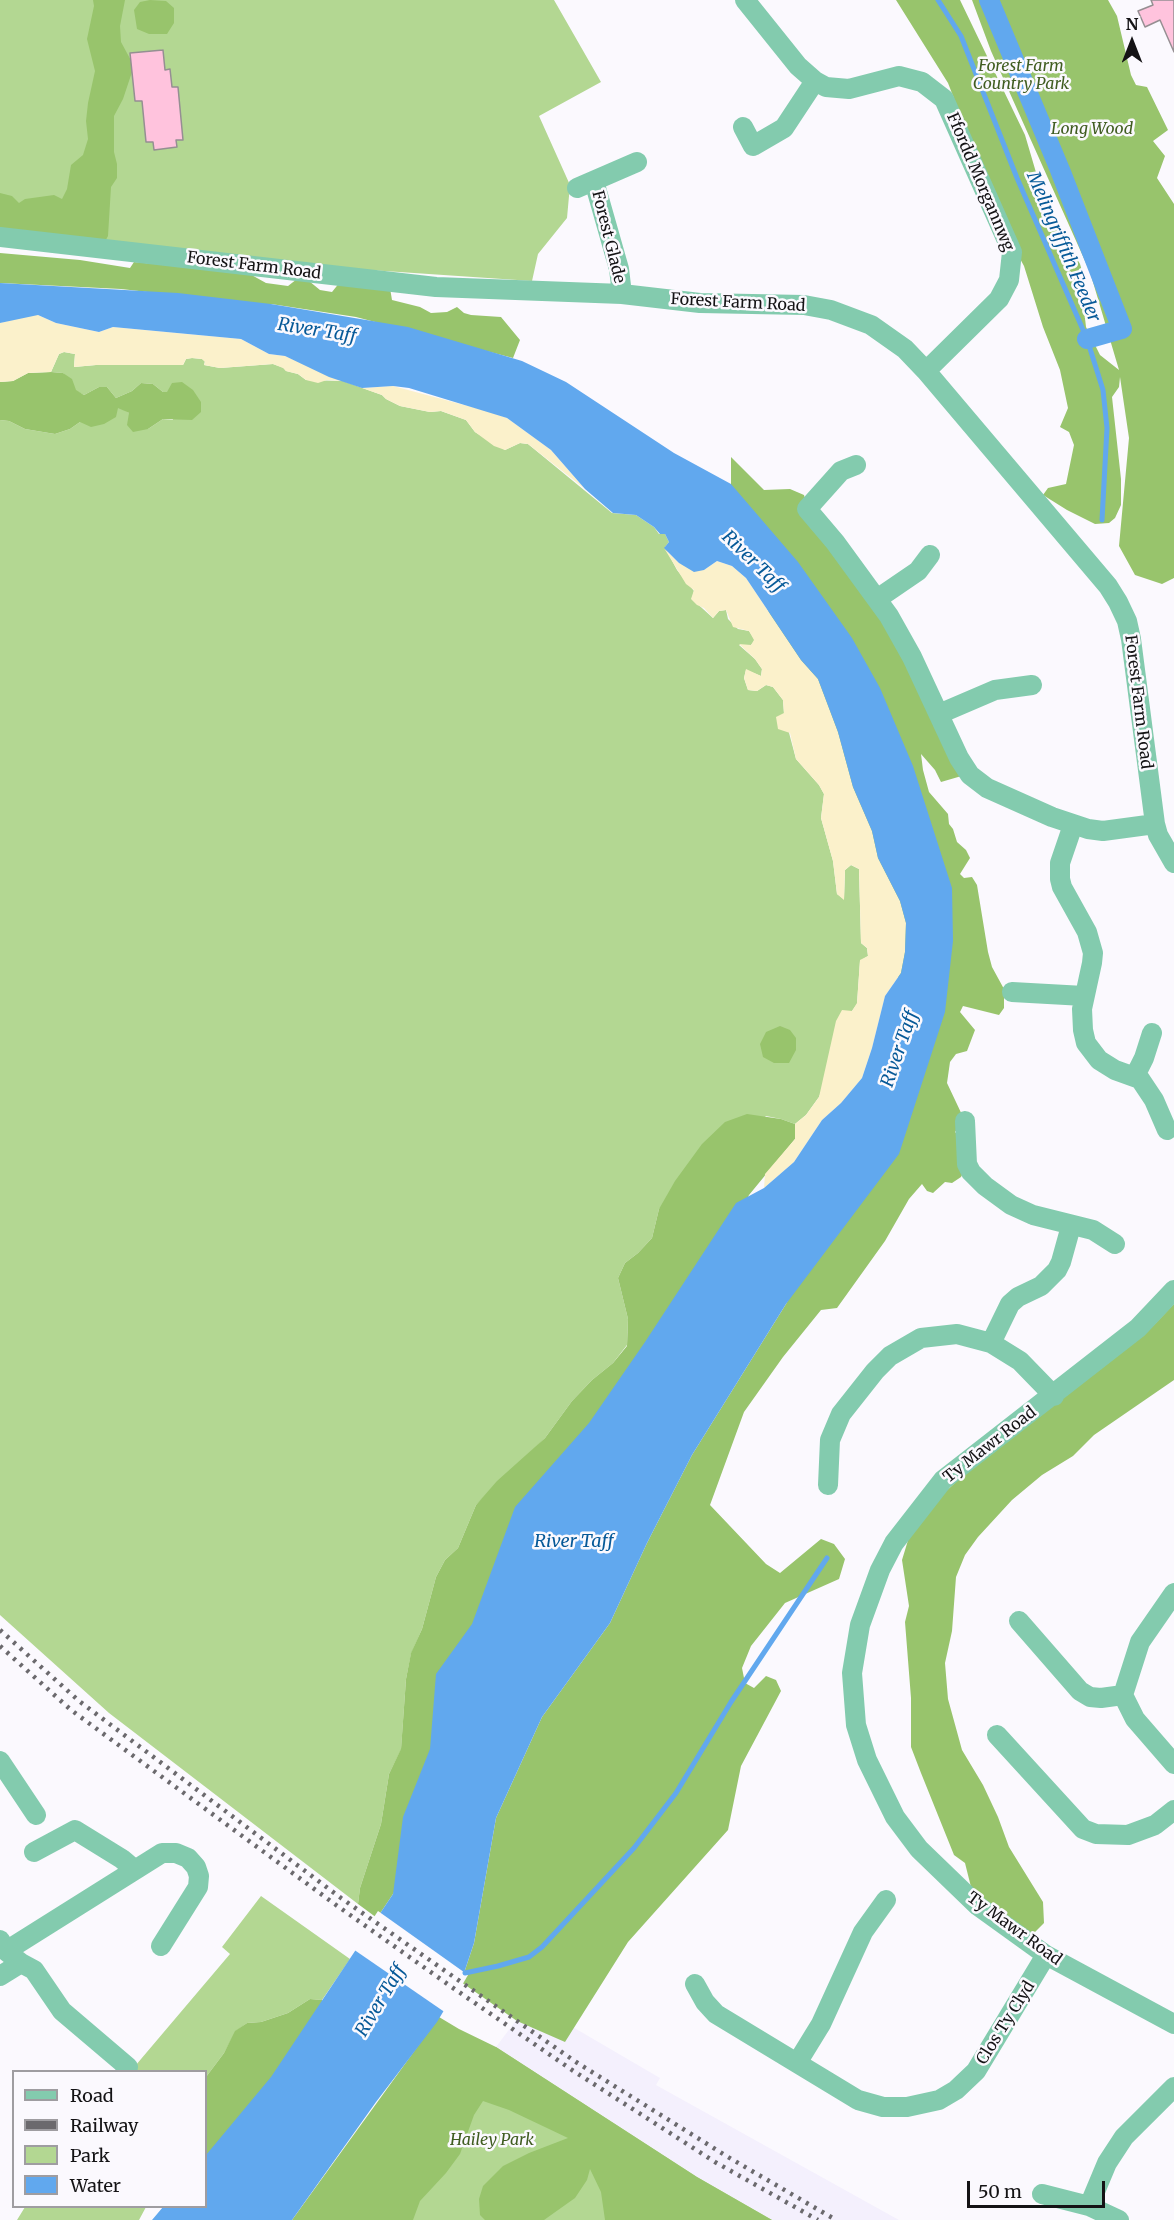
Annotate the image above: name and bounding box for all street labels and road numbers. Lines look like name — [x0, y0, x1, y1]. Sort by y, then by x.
street label: Ffordd Morgannwg — [942, 110, 1018, 254]
street label: Forest Glade — [587, 189, 629, 285]
street label: Forest Farm Road — [186, 248, 322, 284]
street label: Forest Farm Road — [670, 290, 806, 316]
street label: Forest Farm Road — [1120, 634, 1156, 770]
street label: Ty Mawr Road — [940, 1403, 1040, 1487]
street label: Ty Mawr Road — [963, 1888, 1065, 1970]
street label: Clos Ty Clyd — [973, 1978, 1039, 2068]

